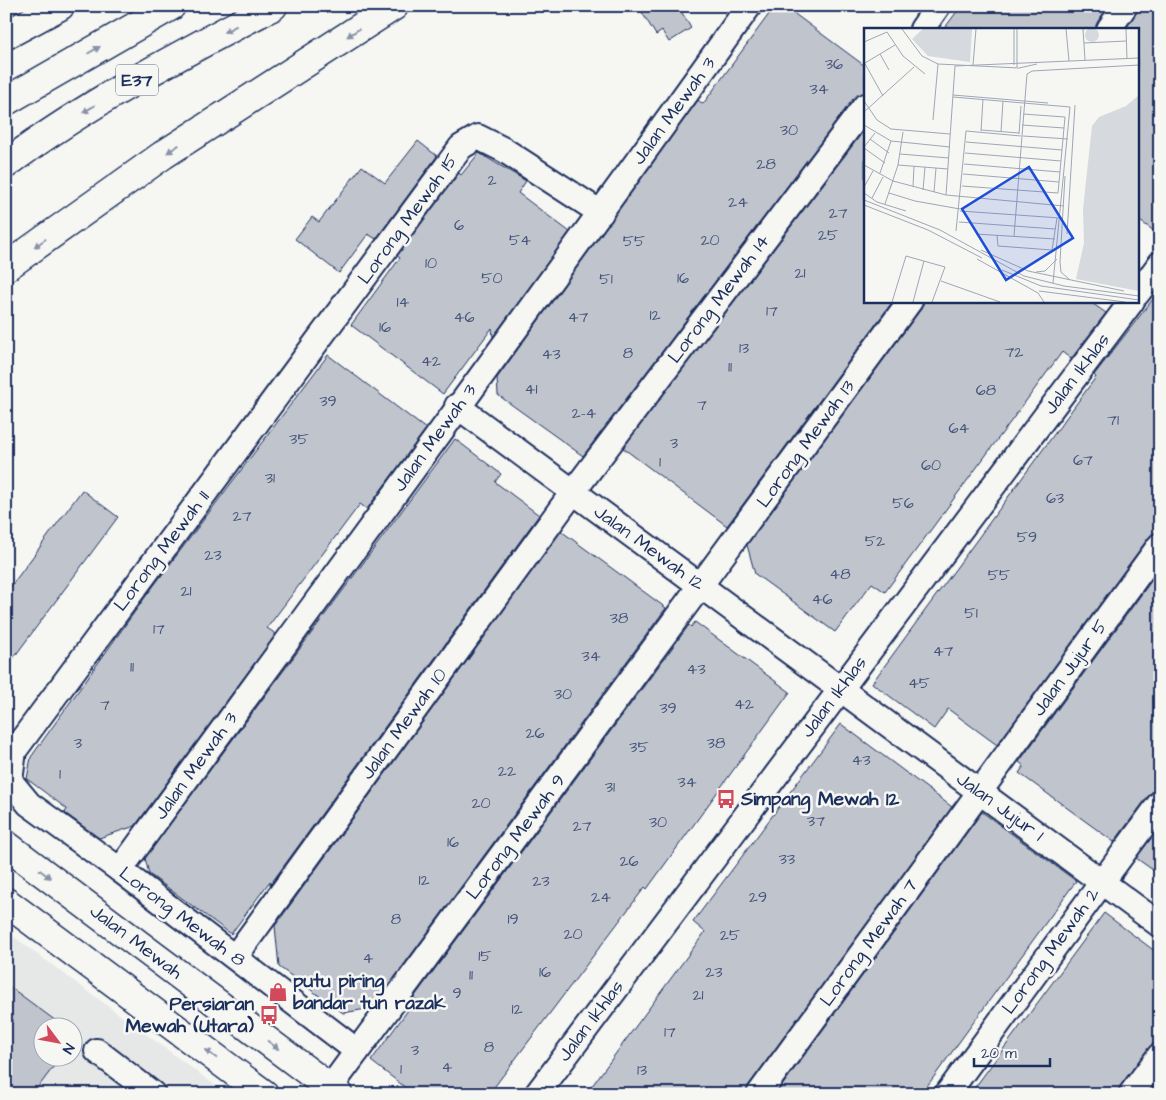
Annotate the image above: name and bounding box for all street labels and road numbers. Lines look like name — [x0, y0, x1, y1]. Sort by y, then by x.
street label: Jalan Mewah 3 — [626, 51, 722, 170]
road number: E37 — [116, 64, 158, 96]
street label: Lorong Mewah 15 — [351, 148, 466, 291]
street label: Lorong Mewah 14 — [661, 229, 777, 370]
street label: Jalan Ikhlas — [1037, 328, 1117, 420]
street label: Lorong Mewah 13 — [750, 374, 863, 514]
street label: Jalan Mewah 3 — [387, 378, 483, 497]
street label: Lorong Mewah 11 — [108, 485, 217, 618]
street label: Jalan Mewah 12 — [588, 499, 710, 597]
street label: Jalan Jujur 5 — [1026, 614, 1115, 722]
street label: Jalan Ikhlas — [794, 651, 874, 743]
street label: Jalan Mewah 10 — [354, 663, 454, 785]
street label: Jalan Mewah 3 — [148, 706, 244, 825]
street label: Jalan Jujur 1 — [951, 766, 1050, 848]
street label: Lorong Mewah 9 — [460, 769, 573, 906]
street label: Lorong Mewah 8 — [112, 860, 251, 974]
street label: Lorong Mewah 7 — [814, 873, 925, 1013]
street label: Lorong Mewah 2 — [996, 882, 1107, 1021]
street label: Jalan Mewah — [84, 898, 188, 986]
street label: Jalan Ikhlas — [551, 975, 631, 1067]

